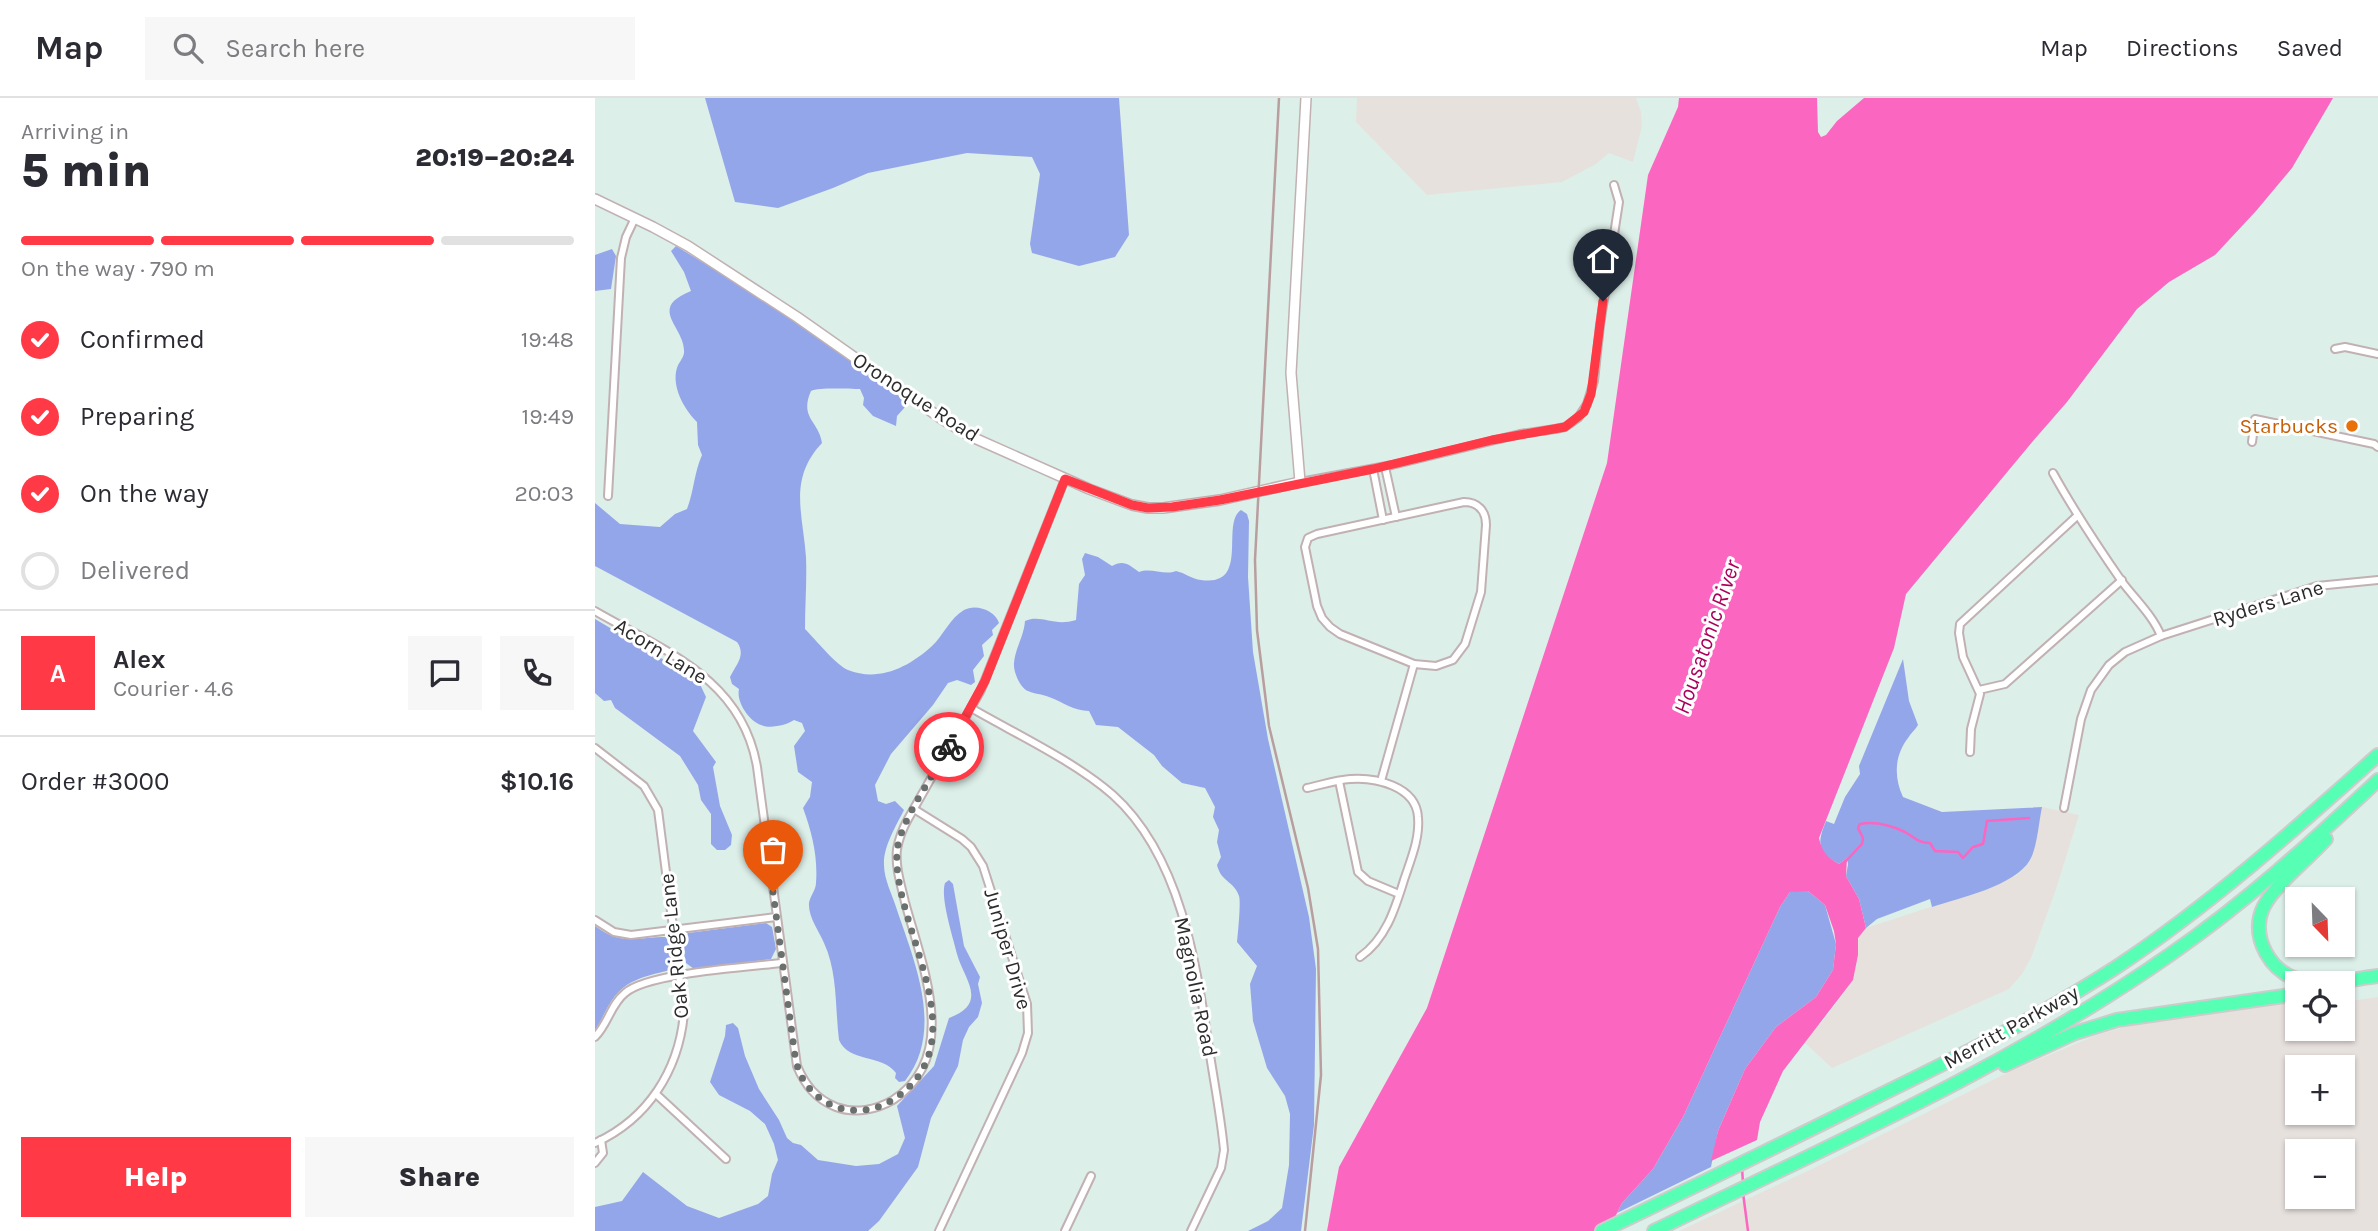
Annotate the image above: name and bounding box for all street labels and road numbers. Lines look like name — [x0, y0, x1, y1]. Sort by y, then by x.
street label: Oronoque Road — [848, 347, 984, 447]
street label: Ryders Lane — [2210, 575, 2326, 631]
street label: Acorn Lane — [610, 613, 712, 689]
street label: Oak Ridge Lane — [654, 872, 694, 1020]
street label: Juniper Drive — [979, 886, 1037, 1012]
street label: Magnolia Road — [1169, 915, 1223, 1059]
street label: Merritt Parkway — [1940, 980, 2083, 1074]

